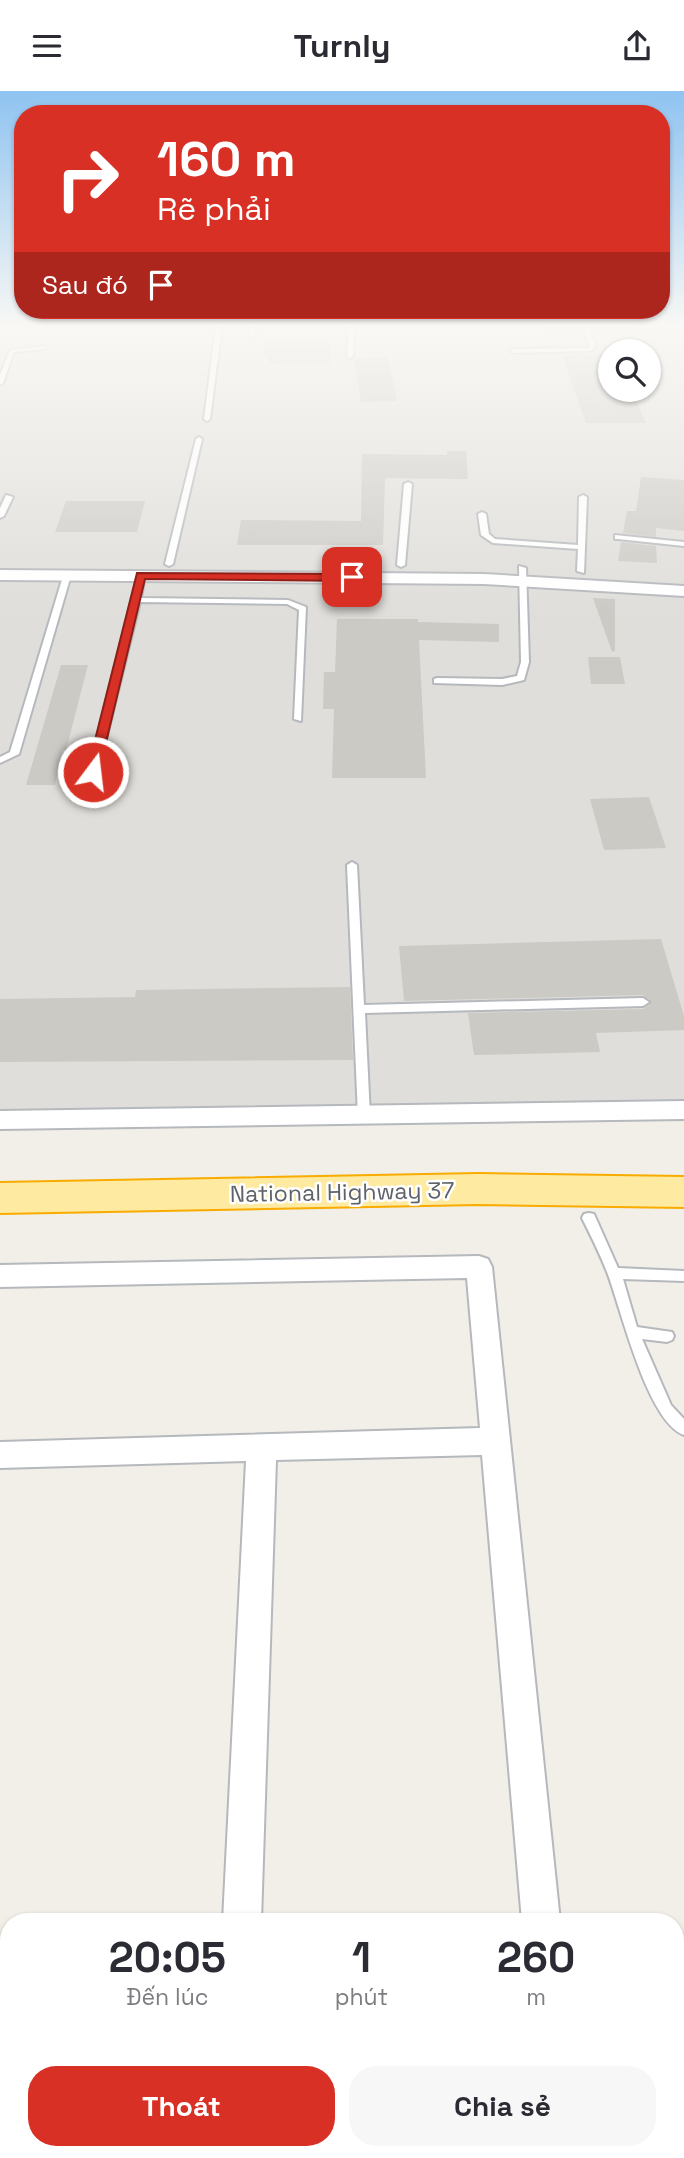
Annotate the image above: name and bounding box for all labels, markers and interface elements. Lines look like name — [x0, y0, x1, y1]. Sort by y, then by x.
text: Turnly — [294, 26, 390, 66]
icon: menu — [28, 27, 66, 65]
icon: share — [618, 27, 656, 65]
text: 160 m — [157, 128, 295, 190]
icon: right — [42, 133, 133, 224]
text: Rẽ phải — [157, 189, 271, 229]
icon: arrive — [142, 266, 180, 304]
text: Sau đó — [42, 268, 128, 302]
map controls — [598, 339, 661, 402]
button: search — [598, 339, 661, 402]
pin — [322, 547, 382, 607]
icon: arrive — [333, 558, 371, 596]
position arrow — [56, 735, 130, 809]
street label: National Highway 37 — [229, 1175, 455, 1209]
text: 20:05 — [109, 1931, 226, 1984]
text: 1 — [352, 1931, 371, 1984]
text: 260 — [497, 1931, 575, 1984]
text: Đến lúc — [126, 1982, 209, 2012]
text: phút — [335, 1982, 388, 2012]
text: m — [526, 1982, 546, 2012]
button: Thoát — [28, 2066, 335, 2146]
button: Chia sẻ — [349, 2066, 656, 2146]

